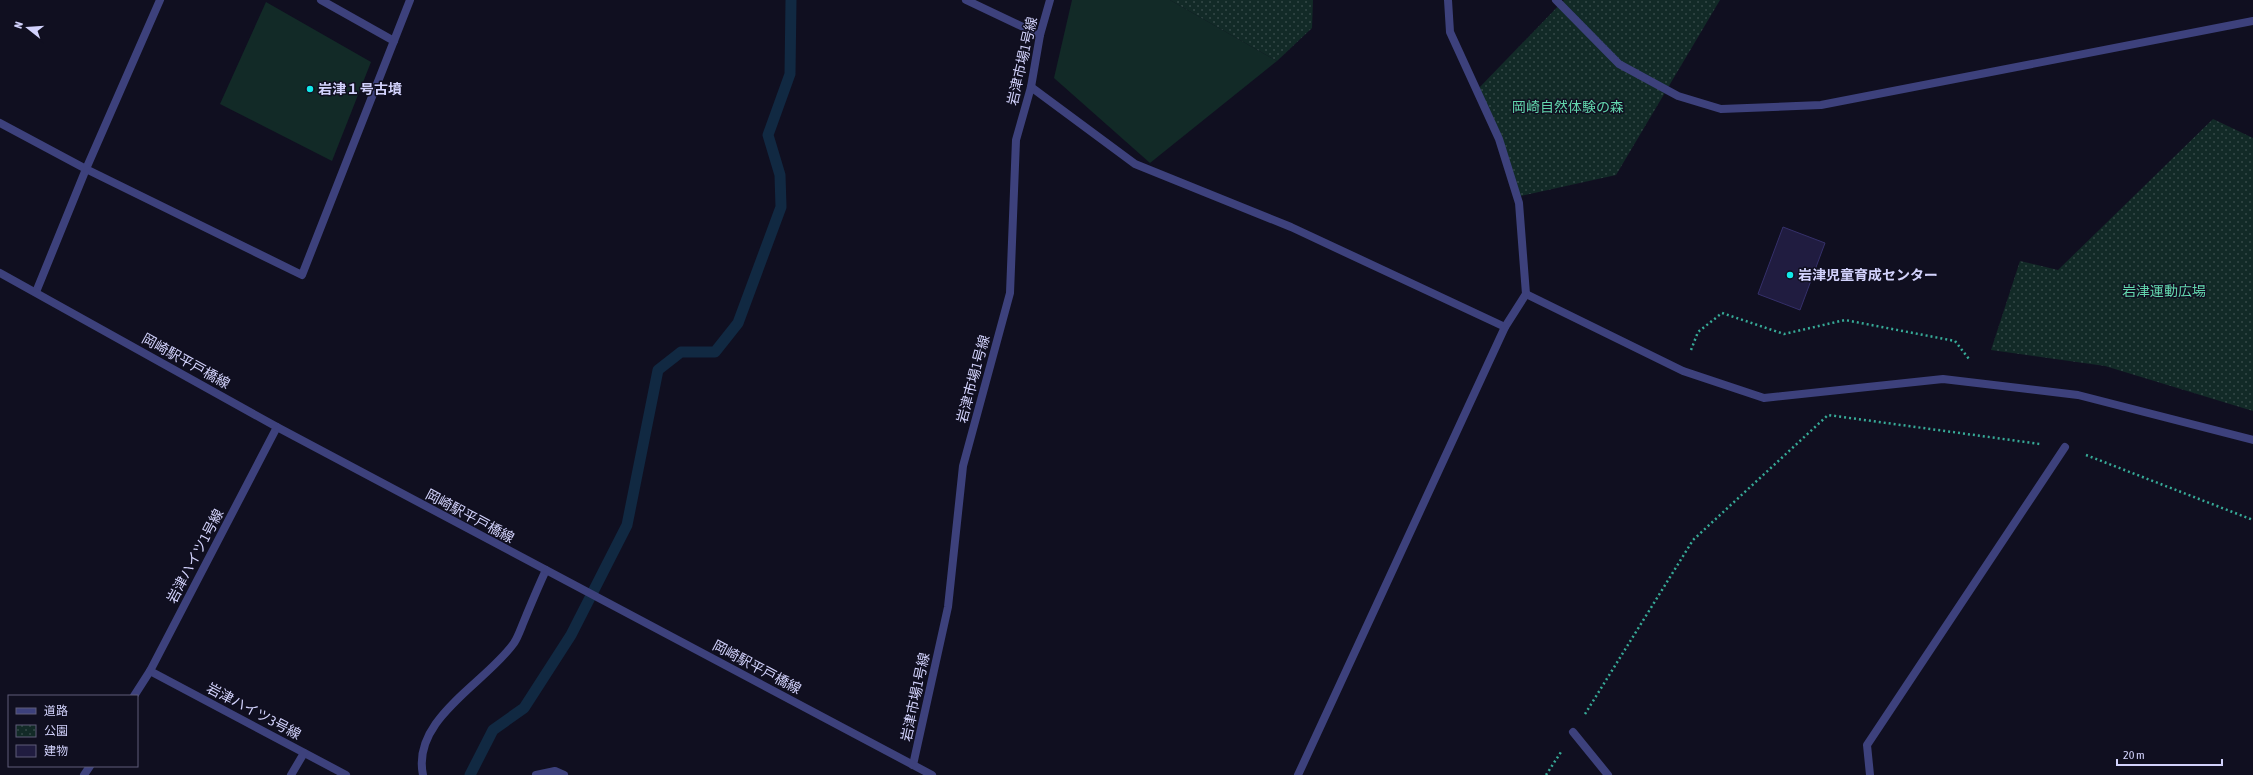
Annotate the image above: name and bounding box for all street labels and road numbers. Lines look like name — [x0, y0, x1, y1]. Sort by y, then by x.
street label: 岩津市場1号線 — [1004, 15, 1040, 107]
street label: 岡崎駅平戸橋線 — [139, 330, 233, 392]
street label: 岩津市場1号線 — [954, 333, 992, 425]
street label: 岡崎駅平戸橋線 — [423, 486, 517, 546]
street label: 岩津ハイツ1号線 — [163, 506, 227, 606]
street label: 岡崎駅平戸橋線 — [710, 637, 804, 697]
street label: 岩津市場1号線 — [898, 651, 932, 743]
street label: 岩津ハイツ3号線 — [204, 679, 304, 743]

